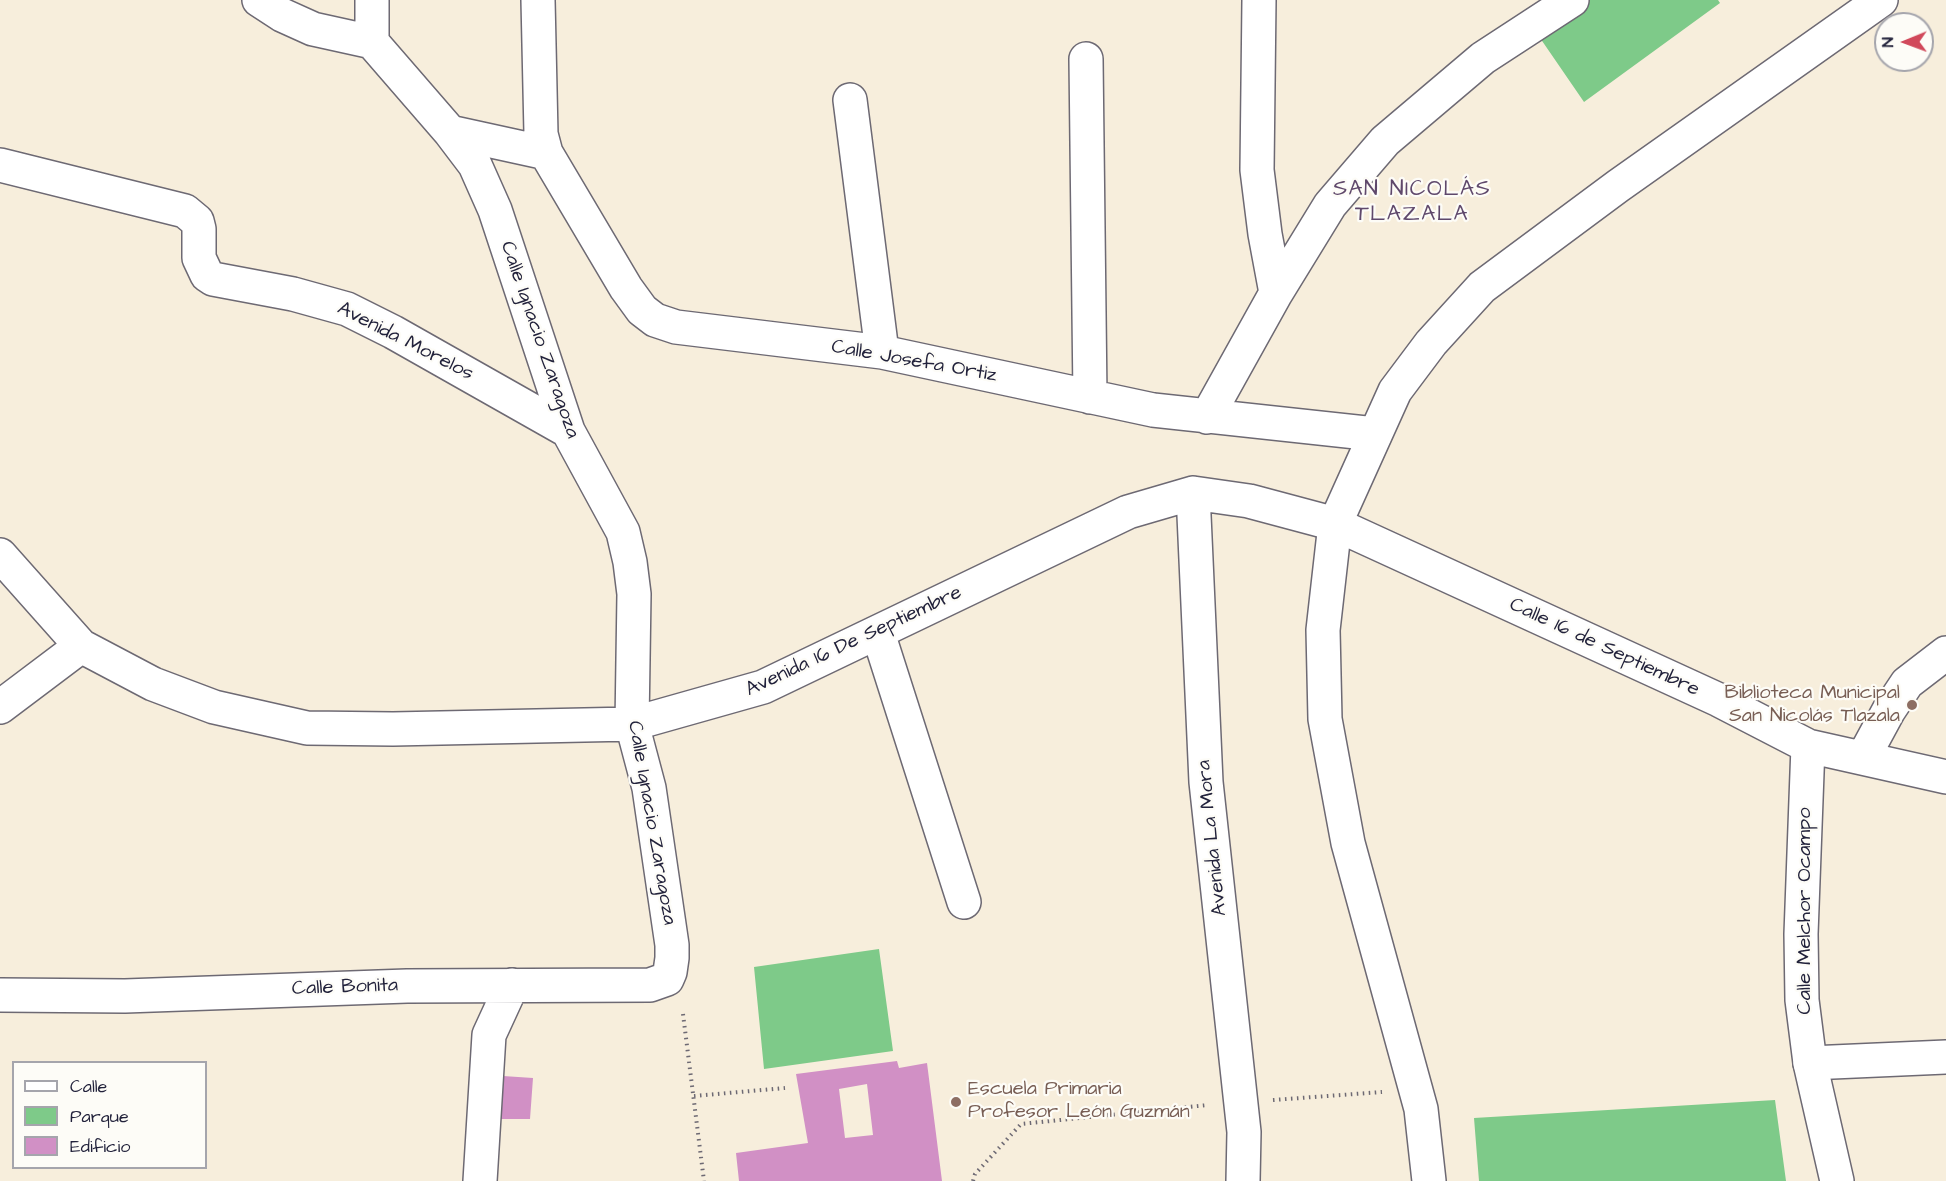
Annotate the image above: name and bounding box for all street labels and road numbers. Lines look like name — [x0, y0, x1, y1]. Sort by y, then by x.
street label: Calle Ignacio Zaragoza — [494, 238, 584, 442]
street label: Avenida Morelos — [333, 297, 477, 387]
street label: Calle Josefa Ortiz — [829, 336, 999, 388]
street label: Avenida 16 De Septiembre — [742, 581, 966, 703]
street label: Calle 16 de Septiembre — [1505, 593, 1703, 703]
street label: Calle Ignacio Zaragoza — [621, 719, 681, 927]
street label: Avenida La Mora — [1193, 759, 1233, 917]
street label: Calle Melchor Ocampo — [1794, 808, 1818, 1014]
street label: Calle Bonita — [292, 974, 398, 1002]

